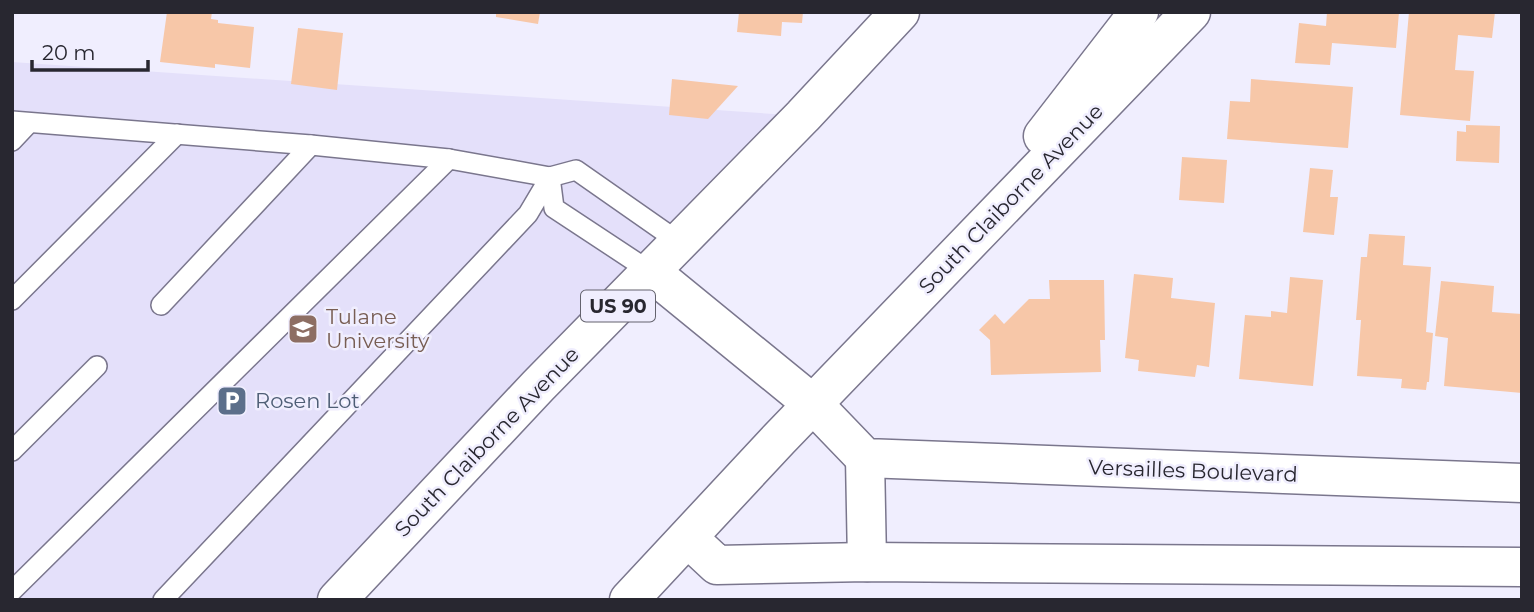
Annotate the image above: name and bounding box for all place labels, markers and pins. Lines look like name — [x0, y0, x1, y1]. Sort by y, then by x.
place label: Tulane University — [326, 304, 430, 353]
school or university icon: Tulane University — [286, 312, 320, 346]
parking icon: Rosen Lot — [215, 384, 249, 418]
place label: Rosen Lot — [255, 388, 360, 413]

